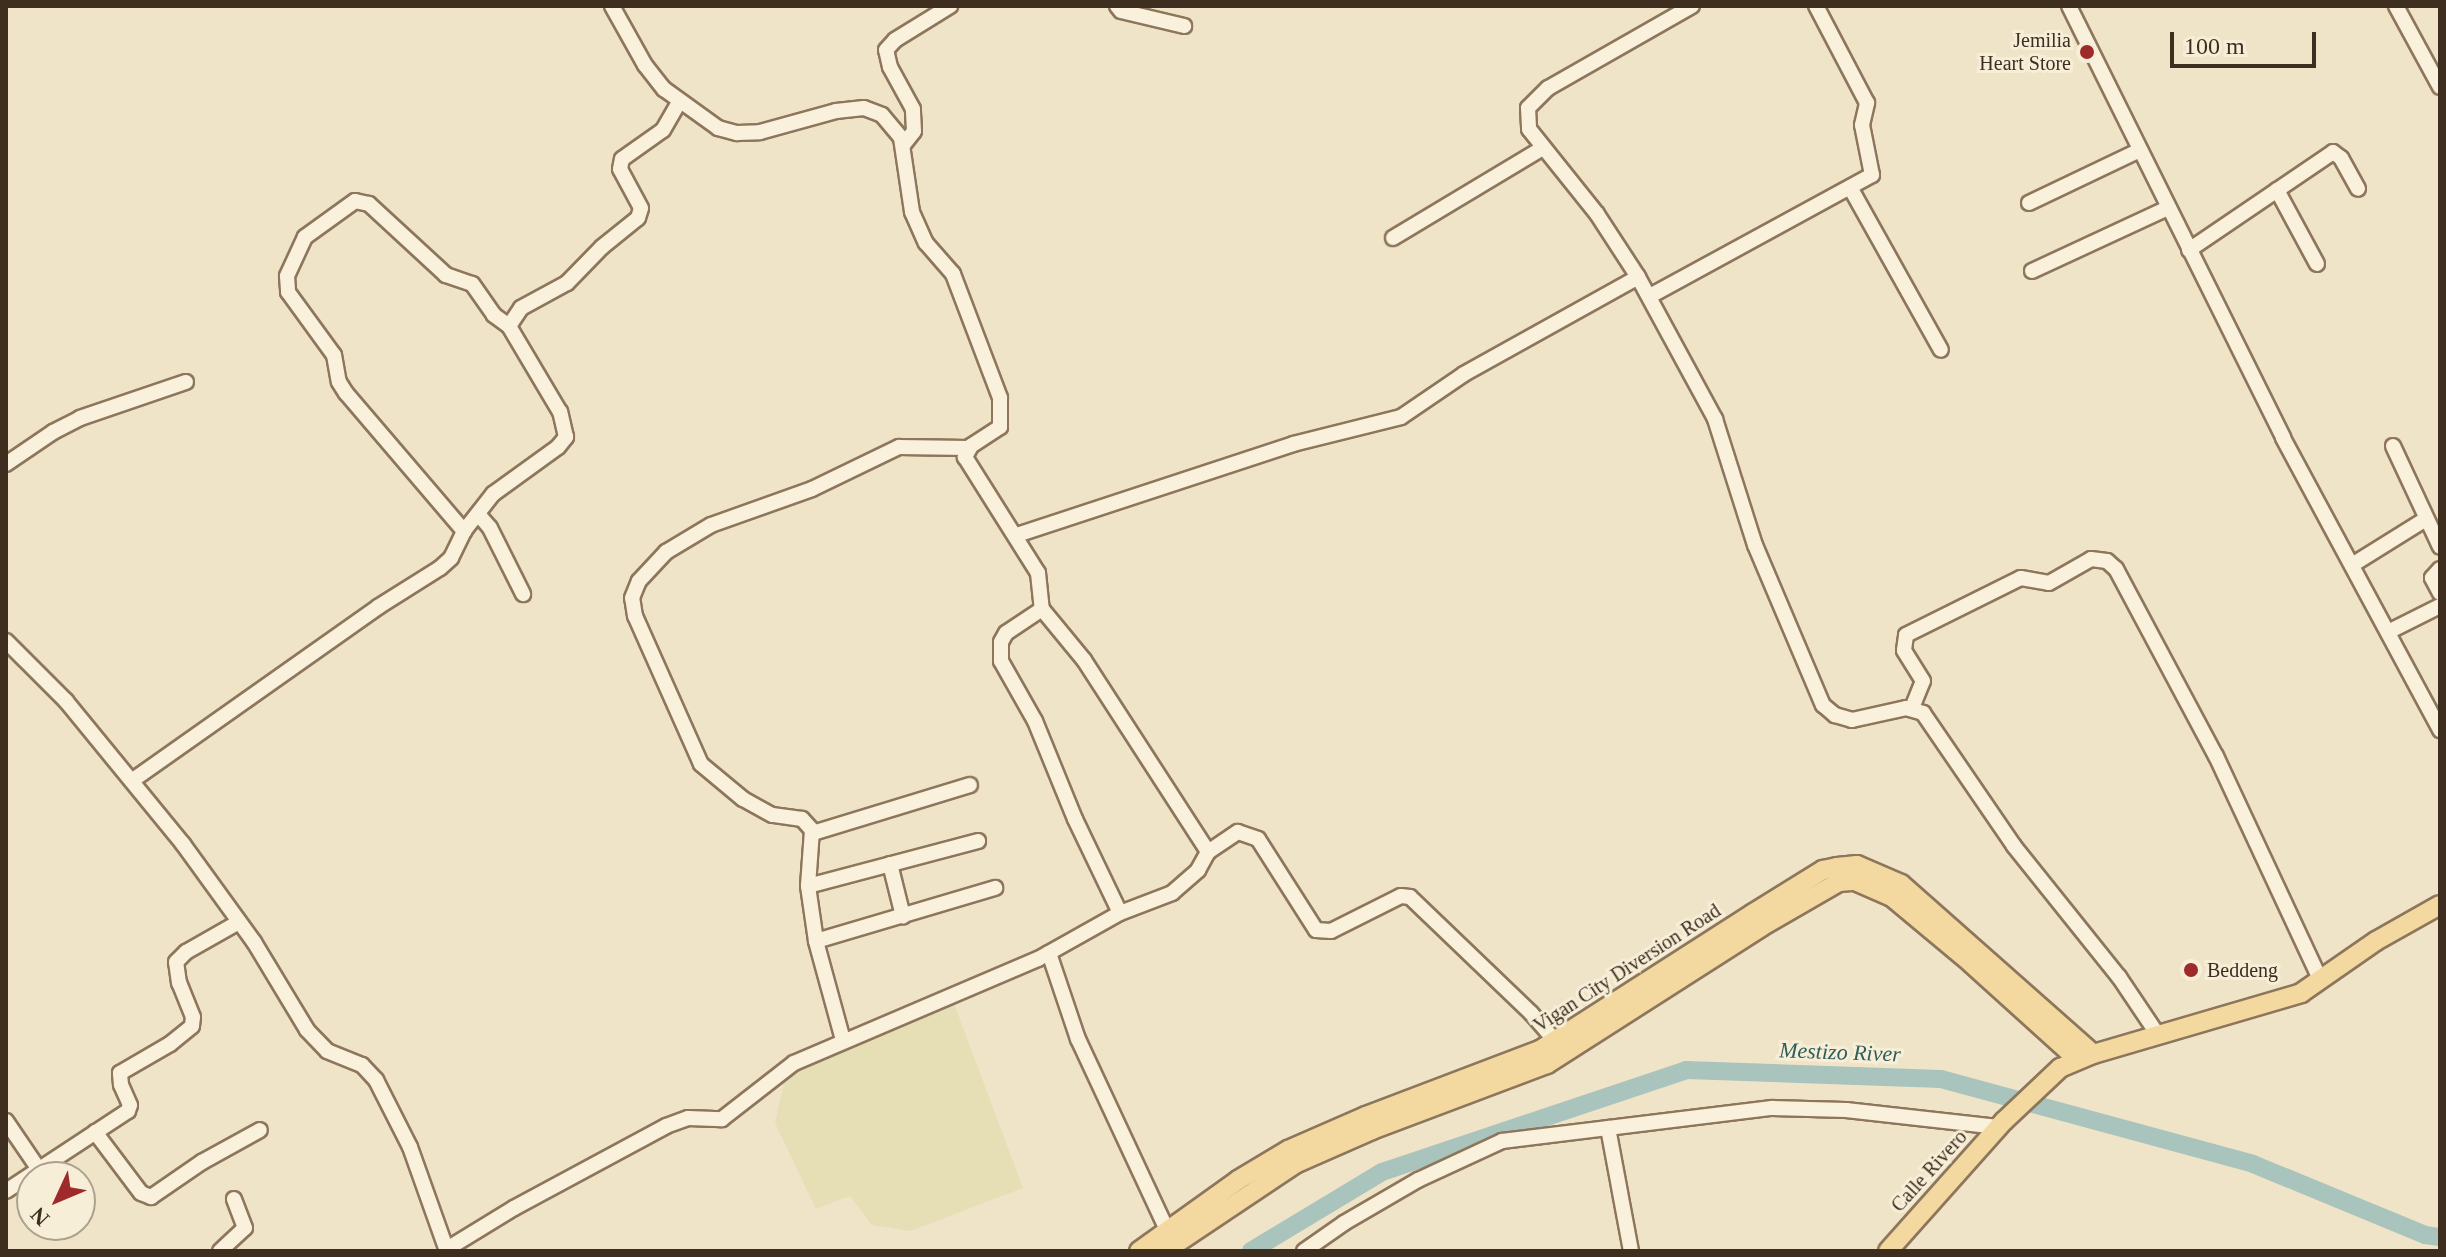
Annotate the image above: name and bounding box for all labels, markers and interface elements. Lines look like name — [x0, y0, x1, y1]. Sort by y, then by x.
scale bar — [2174, 16, 2320, 66]
place label: Jemilia Heart Store — [1979, 28, 2071, 75]
text: 100 m — [2184, 33, 2245, 59]
marker: Jemilia Heart Store — [2078, 43, 2096, 61]
street label: Vigan City Diversion Road — [1529, 899, 1725, 1037]
place label: Beddeng — [2207, 958, 2278, 982]
marker: Beddeng — [2182, 961, 2200, 979]
water label: Mestizo River — [1779, 1037, 1901, 1067]
street label: Calle Rivero — [1886, 1125, 1972, 1217]
north arrow — [16, 1161, 96, 1241]
text: N — [25, 1202, 54, 1231]

